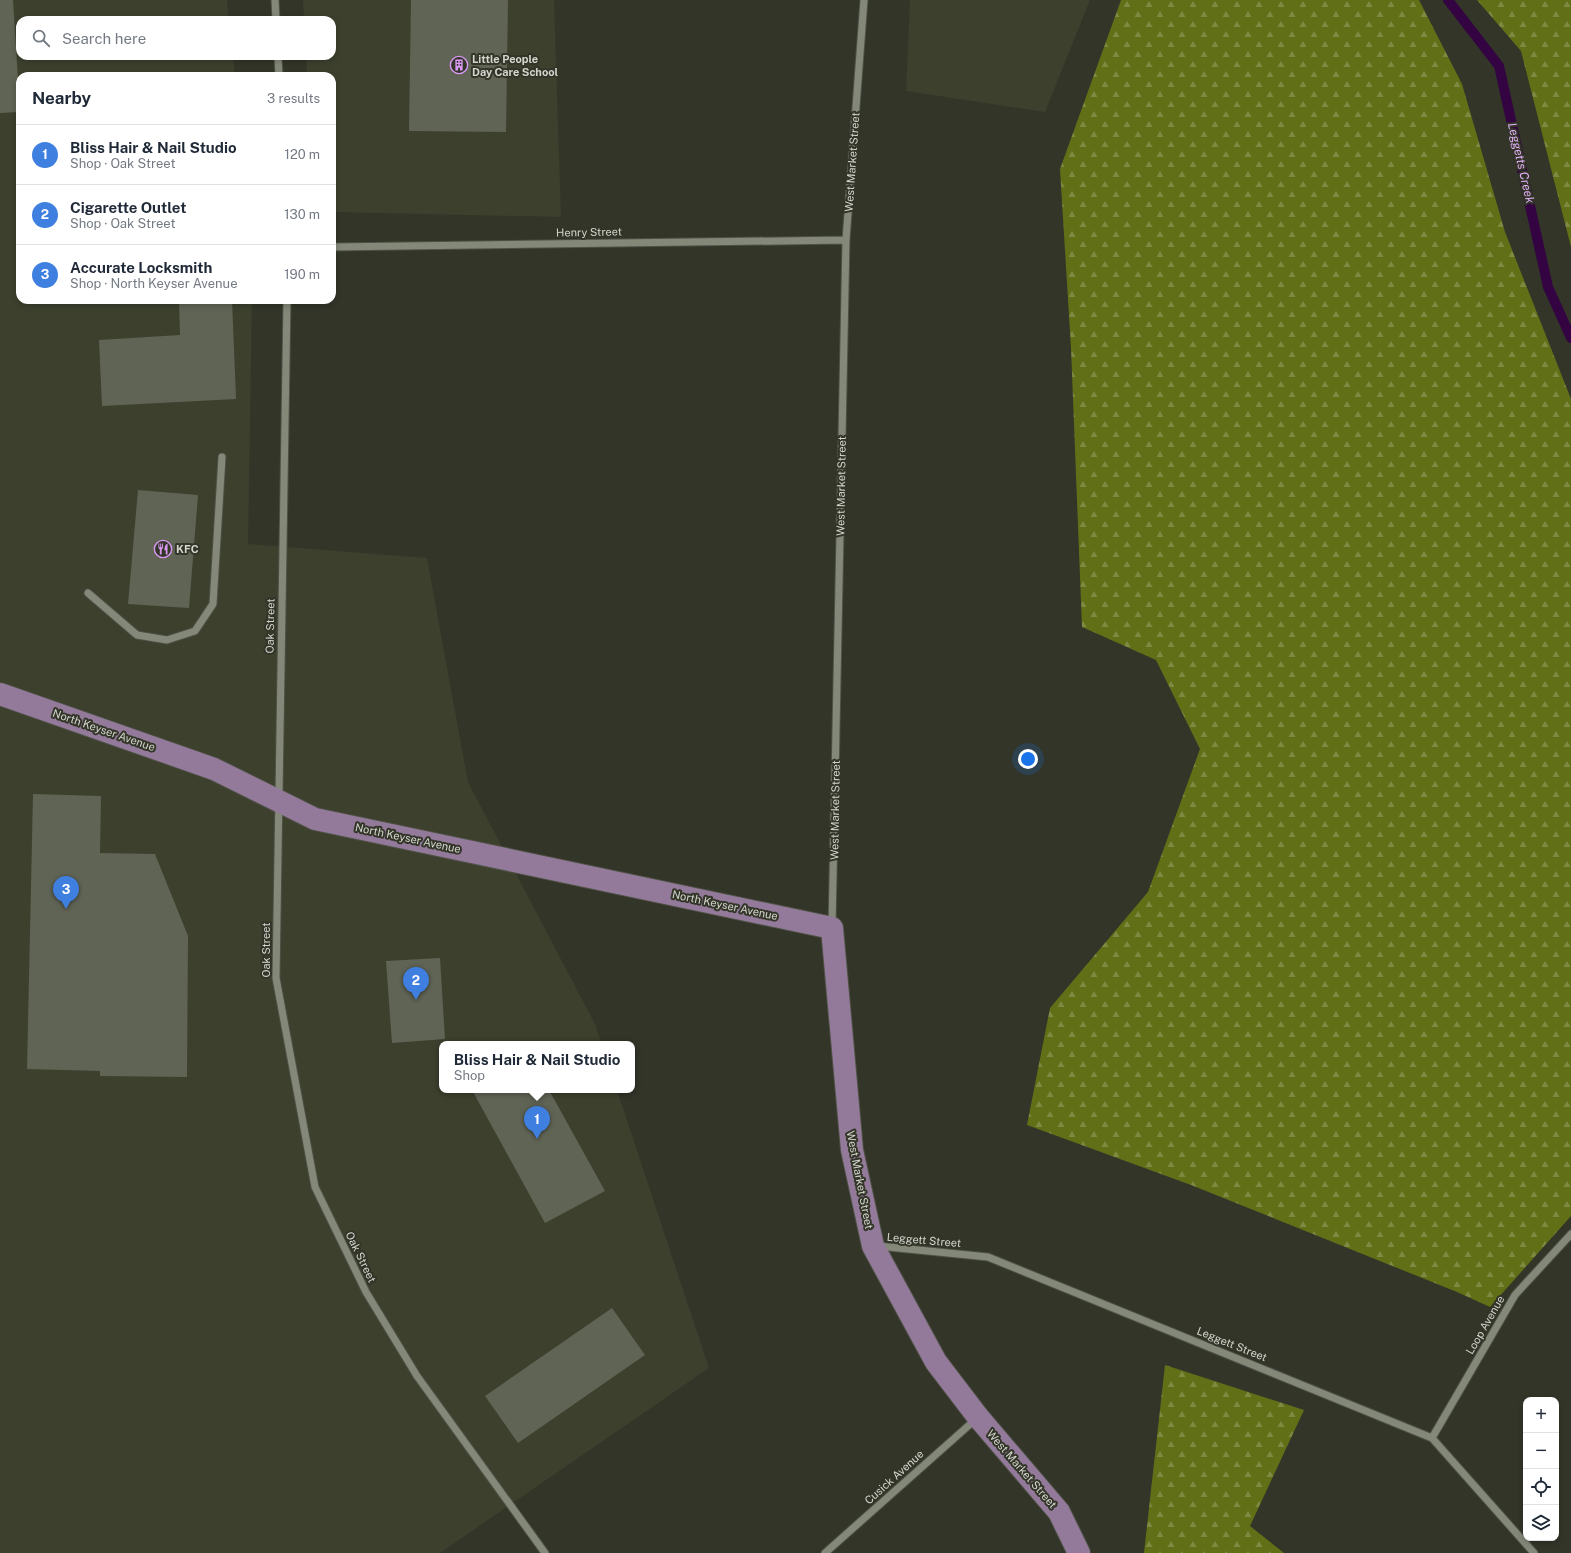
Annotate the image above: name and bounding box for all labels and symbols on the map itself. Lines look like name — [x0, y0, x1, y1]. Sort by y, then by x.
place label: Little People Day Care School — [472, 53, 559, 78]
building icon: Little People Day Care School — [449, 55, 469, 75]
street label: West Market Street — [843, 112, 861, 212]
water label: Leggetts Creek — [1505, 121, 1537, 205]
street label: Henry Street — [556, 225, 622, 239]
street label: West Market Street — [834, 436, 848, 536]
restaurant icon: KFC — [153, 539, 173, 559]
place label: KFC — [176, 543, 199, 555]
street label: Oak Street — [264, 598, 276, 654]
street label: North Keyser Avenue — [51, 707, 157, 753]
your location — [1018, 749, 1038, 769]
street label: West Market Street — [828, 760, 842, 860]
street label: North Keyser Avenue — [354, 821, 462, 855]
pin: 3 — [53, 876, 79, 909]
street label: North Keyser Avenue — [671, 888, 779, 922]
street label: Oak Street — [260, 922, 272, 978]
pin: 2 — [403, 967, 429, 1000]
pin: 1 — [524, 1106, 550, 1139]
street label: West Market Street — [845, 1130, 875, 1230]
street label: Oak Street — [344, 1230, 378, 1284]
street label: Leggett Street — [886, 1231, 962, 1249]
street label: Loop Avenue — [1463, 1294, 1507, 1356]
street label: Leggett Street — [1195, 1324, 1269, 1364]
street label: West Market Street — [985, 1427, 1059, 1511]
street label: Cusick Avenue — [862, 1448, 926, 1506]

